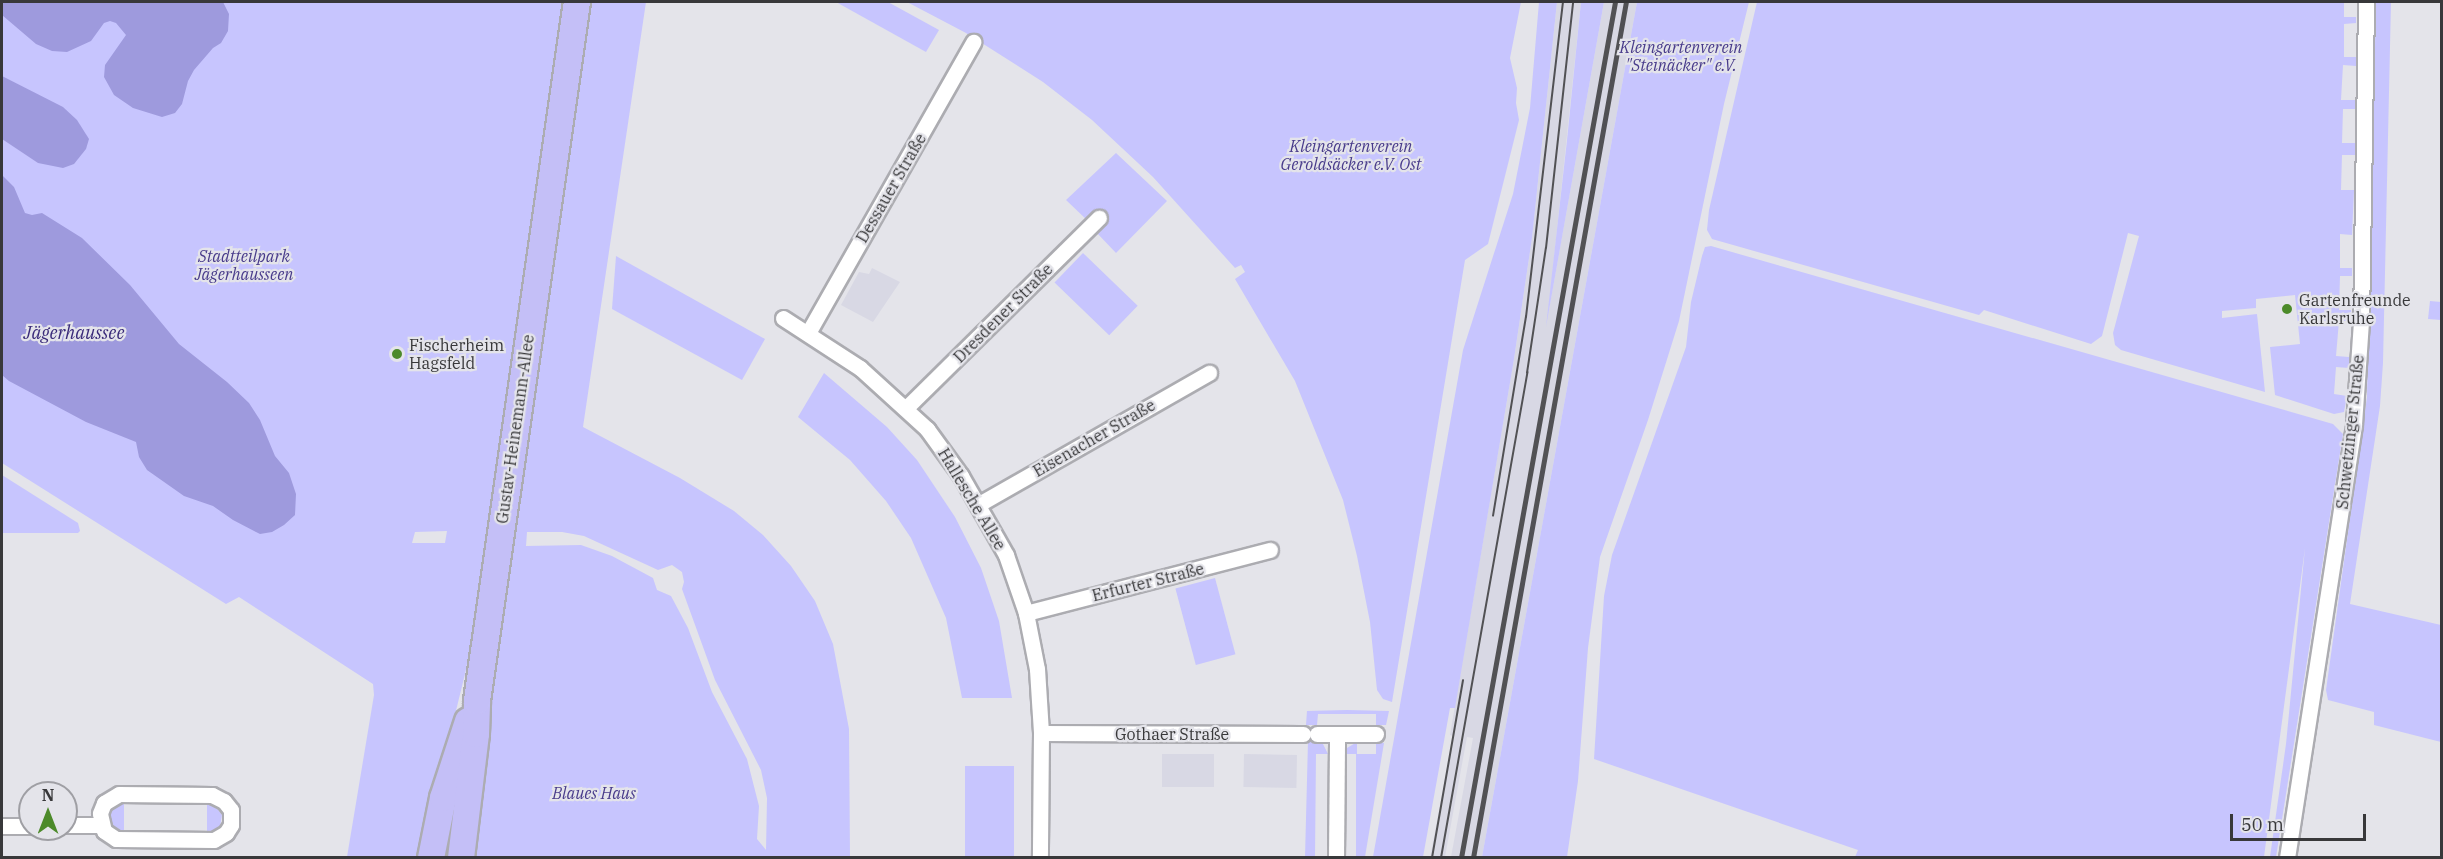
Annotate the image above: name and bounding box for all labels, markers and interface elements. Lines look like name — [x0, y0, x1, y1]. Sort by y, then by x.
park label: Kleingartenverein "Steinäcker" e.V. — [1620, 37, 1742, 75]
street label: Dessauer Straße — [852, 130, 930, 246]
park label: Kleingartenverein Geroldsäcker e.V. Ost — [1280, 136, 1422, 174]
park label: Stadtteilpark Jägerhausseen — [195, 246, 293, 284]
street label: Dresdener Straße — [949, 259, 1057, 367]
place label: Gartenfreunde Karlsruhe — [2299, 290, 2411, 328]
marker: Gartenfreunde Karlsruhe — [2280, 302, 2294, 316]
water label: Jägerhaussee — [24, 322, 124, 344]
street label: Gustav-Heinemann-Allee — [492, 333, 538, 525]
place label: Fischerheim Hagsfeld — [409, 335, 504, 373]
marker: Fischerheim Hagsfeld — [390, 347, 404, 361]
street label: Schwetzinger Straße — [2332, 354, 2368, 510]
street label: Eisenacher Straße — [1029, 395, 1159, 481]
street label: Hallesche Allee — [934, 445, 1010, 553]
street label: Erfurter Straße — [1090, 559, 1206, 605]
street label: Gothaer Straße — [1115, 724, 1229, 744]
north arrow — [18, 781, 78, 841]
park label: Blaues Haus — [552, 783, 636, 803]
text: N — [42, 785, 54, 805]
scale bar — [2233, 802, 2370, 840]
text: 50 m — [2241, 813, 2284, 836]

